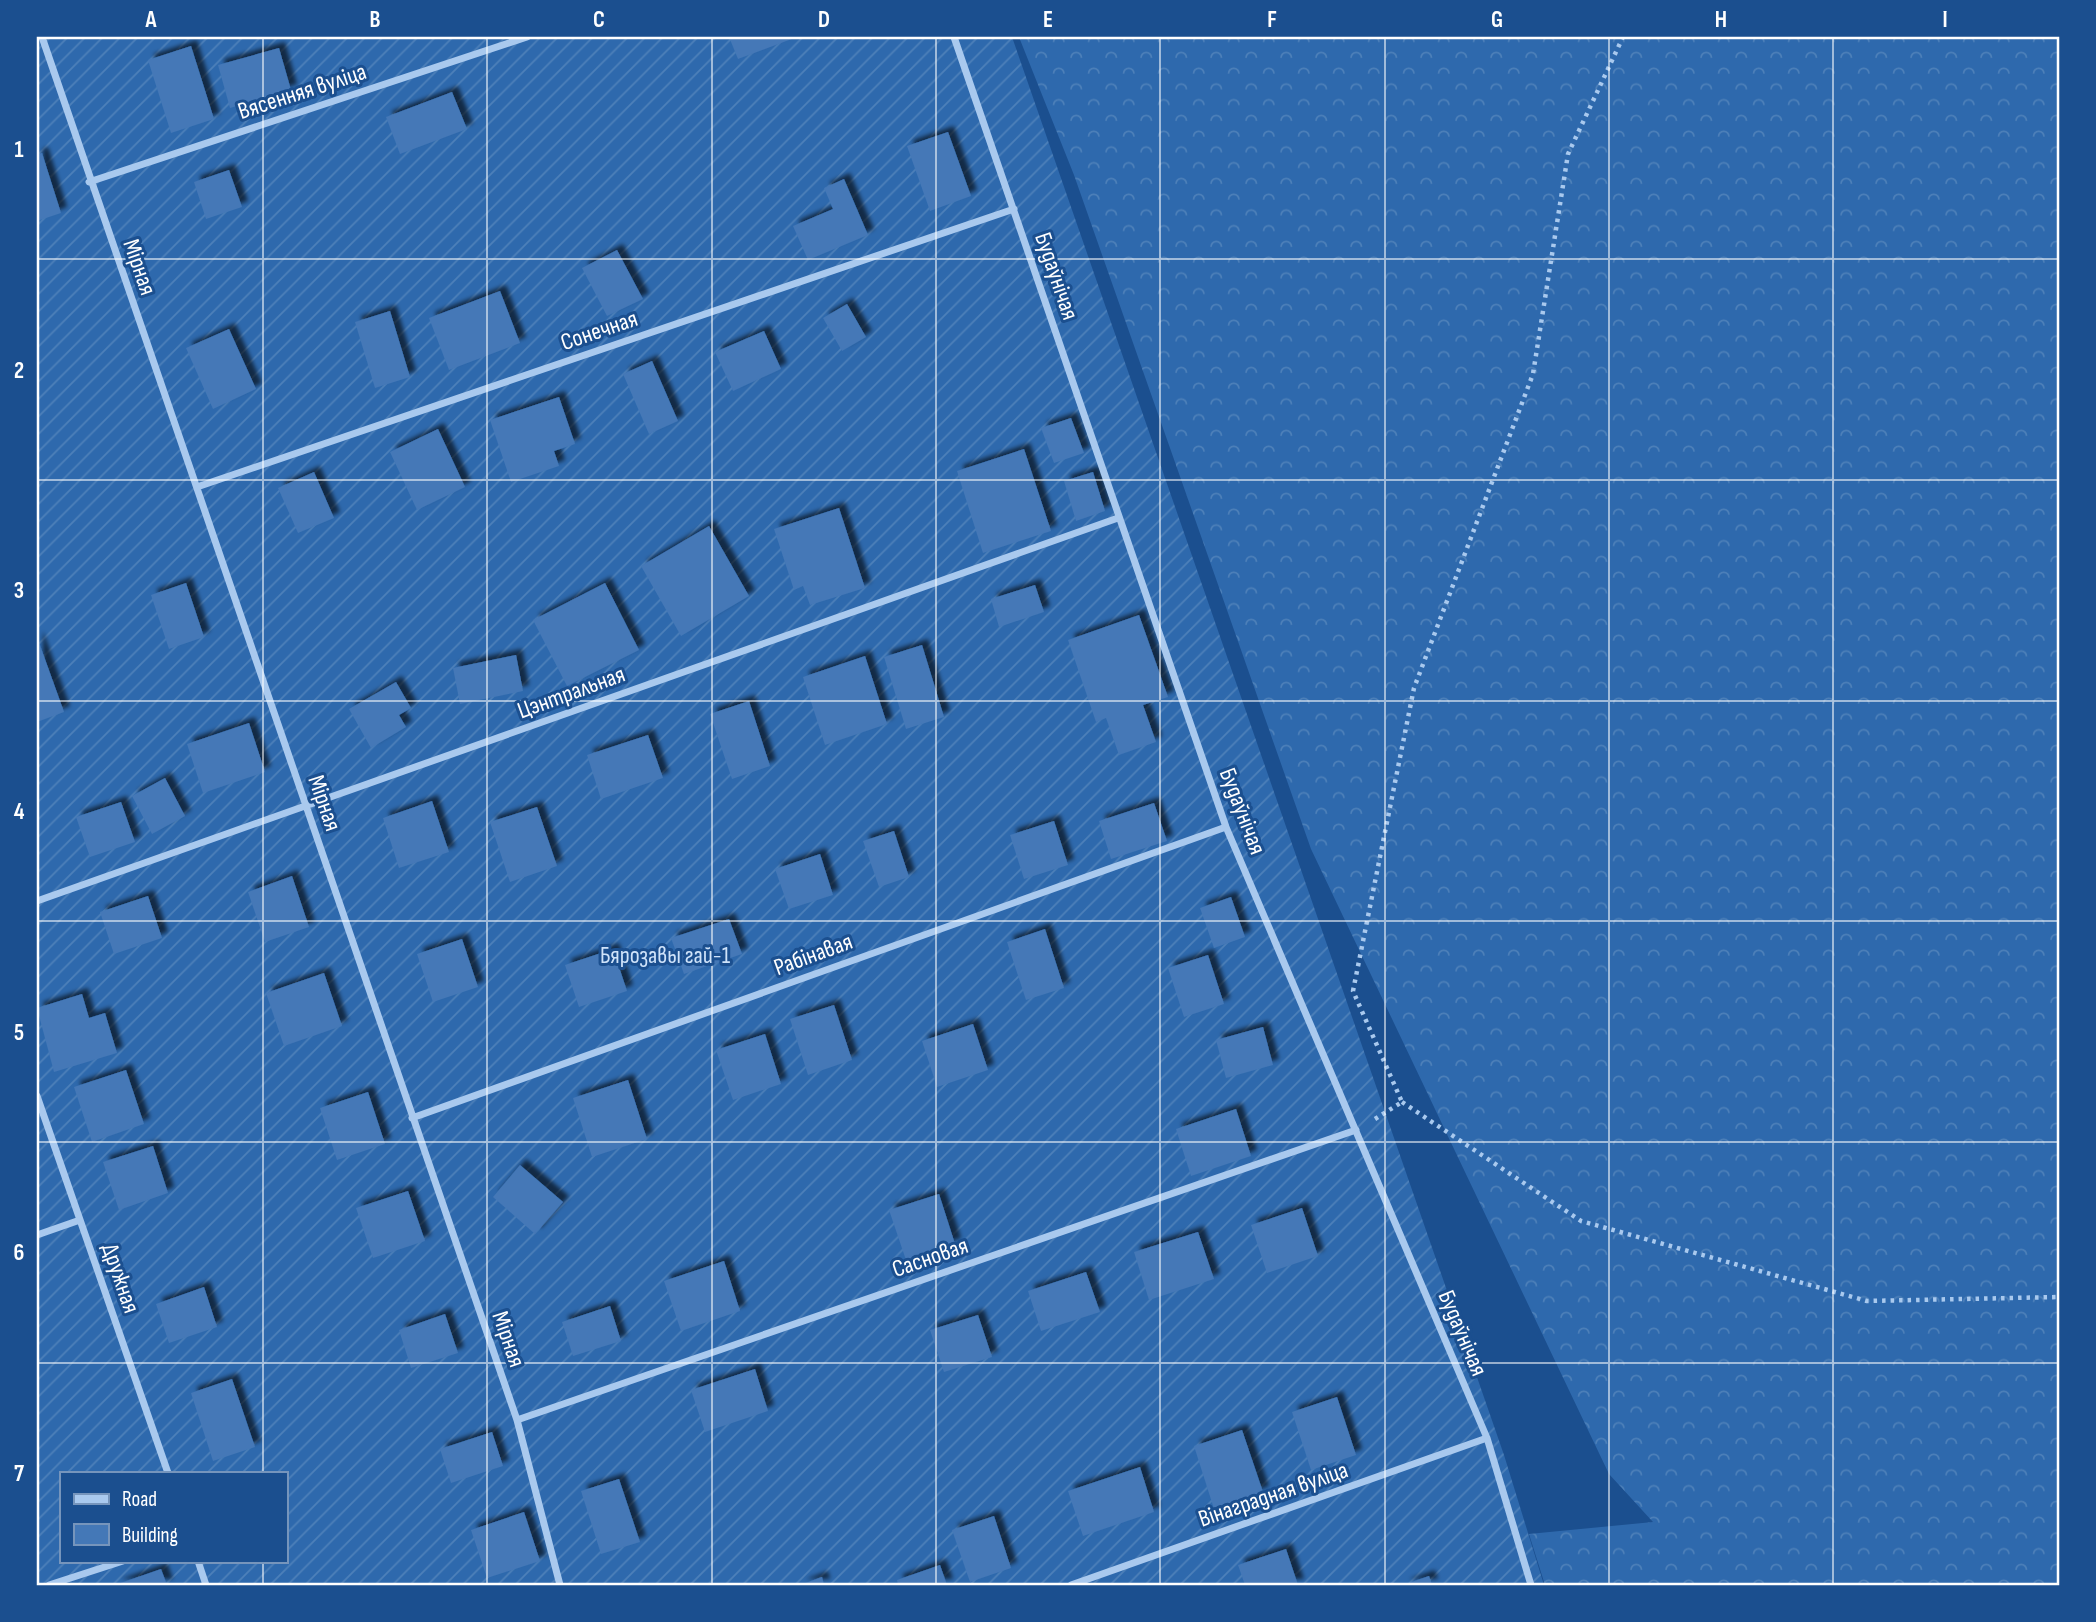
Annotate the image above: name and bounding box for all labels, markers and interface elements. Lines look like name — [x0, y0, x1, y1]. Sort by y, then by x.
text: A — [145, 6, 158, 34]
text: B — [370, 6, 381, 34]
text: C — [593, 6, 605, 34]
text: D — [818, 6, 830, 34]
text: E — [1043, 6, 1053, 34]
text: F — [1267, 6, 1277, 34]
text: G — [1491, 6, 1503, 34]
text: H — [1715, 6, 1727, 34]
text: I — [1942, 6, 1948, 34]
street label: Вясенняя вуліца — [234, 57, 370, 126]
text: 1 — [14, 136, 24, 164]
street label: Будаўнічая — [1028, 229, 1085, 324]
street label: Мірная — [116, 235, 163, 299]
street label: Сонечная — [557, 304, 641, 357]
text: 2 — [14, 357, 24, 385]
text: 3 — [14, 577, 24, 605]
street label: Цэнтральная — [513, 660, 629, 725]
street label: Будаўнічая — [1213, 764, 1272, 859]
street label: Мірная — [301, 771, 348, 835]
text: 4 — [14, 798, 25, 826]
street label: Рабінавая — [770, 927, 856, 982]
park label: Бярозавы гай-1 — [600, 941, 731, 970]
text: 5 — [14, 1019, 24, 1047]
street label: Сасновая — [888, 1231, 972, 1284]
text: 6 — [14, 1239, 24, 1267]
street label: Дружная — [95, 1239, 146, 1317]
street label: Будаўнічая — [1432, 1286, 1494, 1381]
street label: Мірная — [485, 1307, 532, 1371]
street label: Вінаградная вуліца — [1195, 1455, 1352, 1534]
text: 7 — [14, 1460, 24, 1488]
legend — [60, 1472, 287, 1562]
text: Road — [122, 1487, 157, 1512]
text: Building — [122, 1523, 178, 1548]

